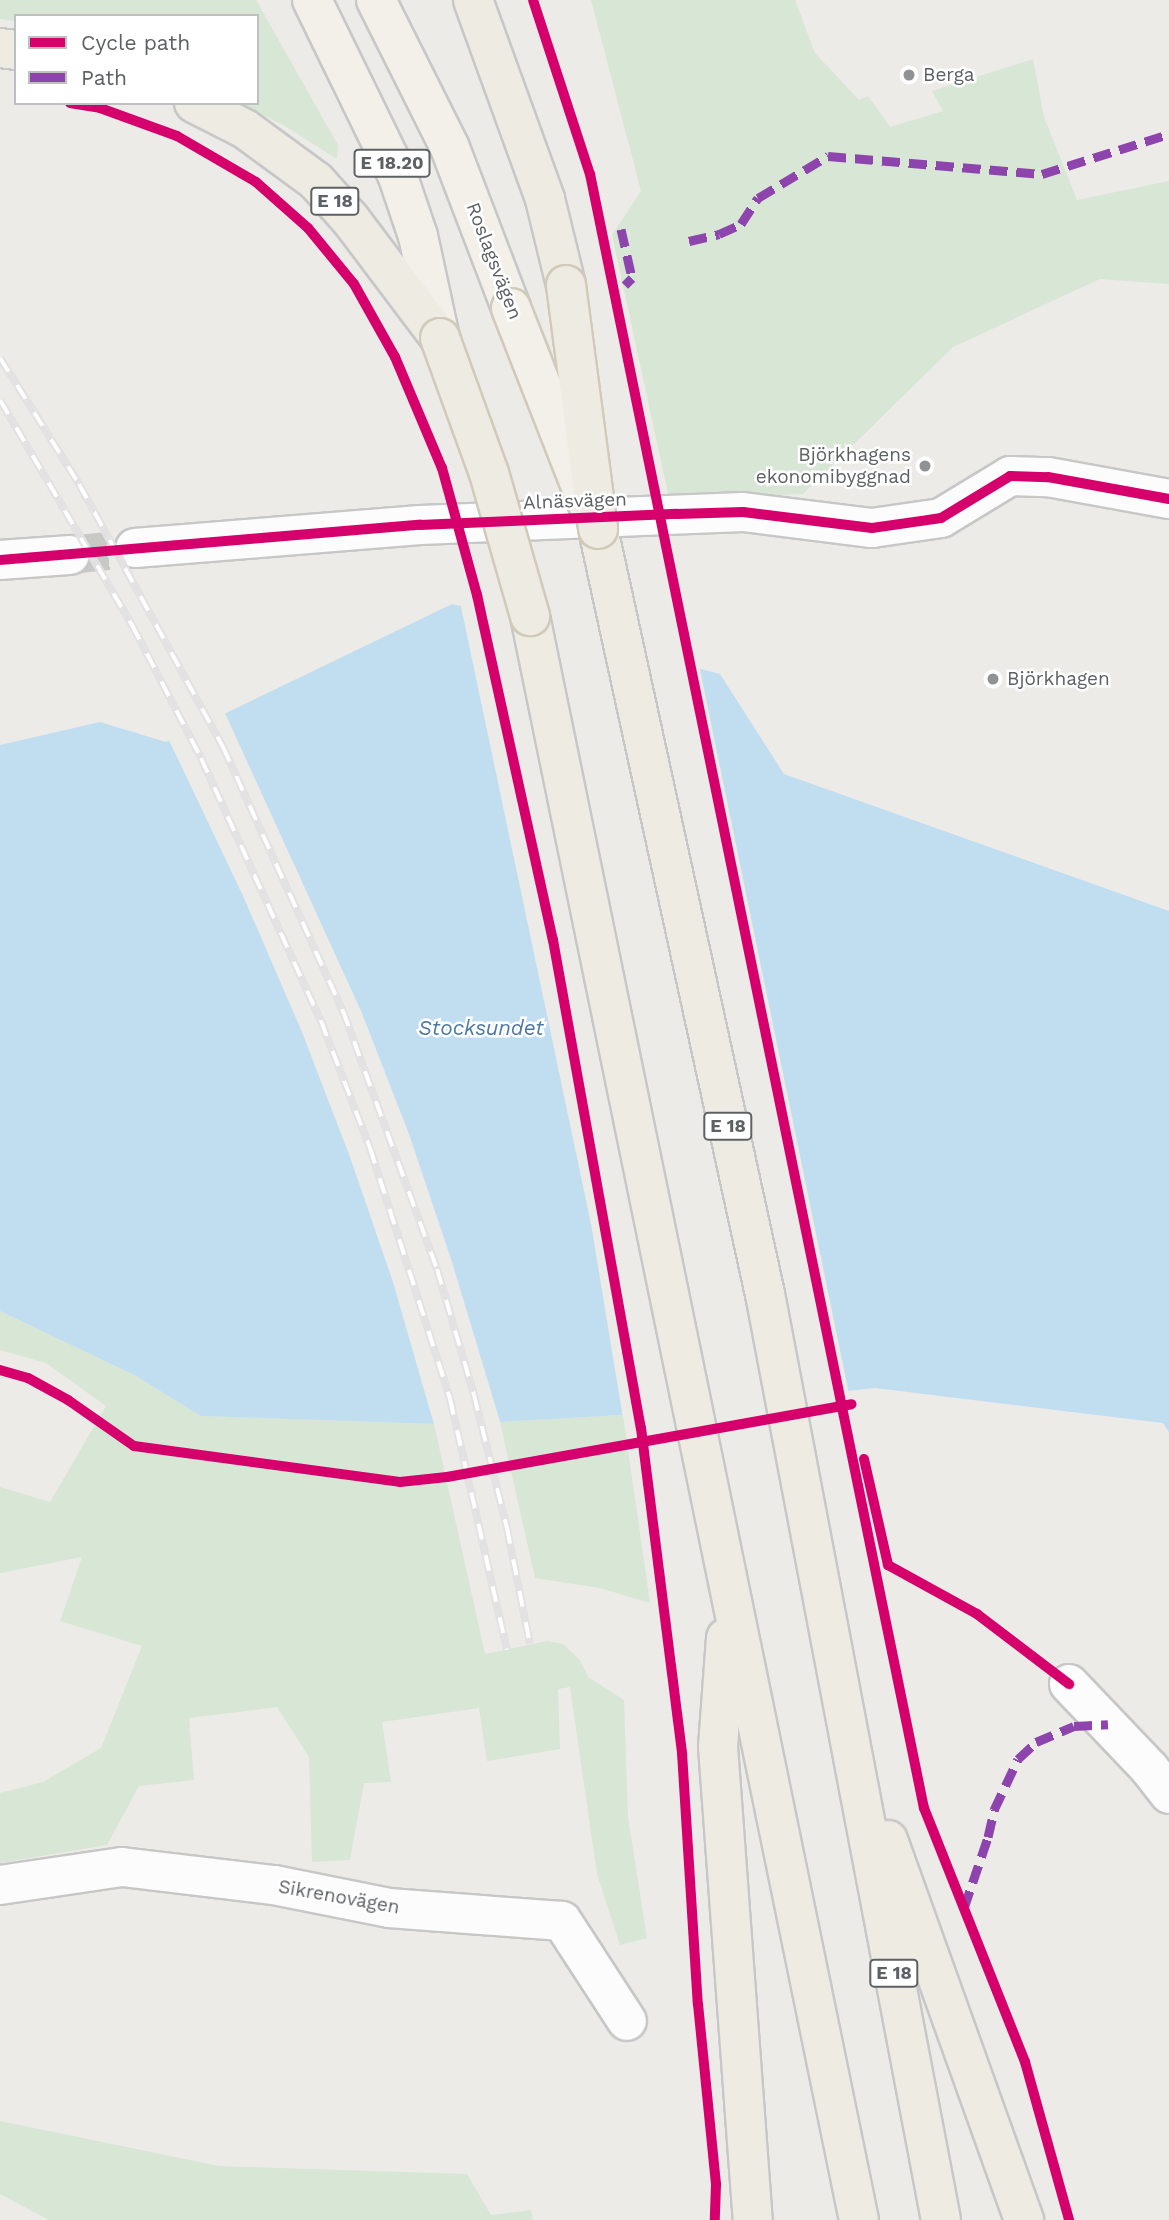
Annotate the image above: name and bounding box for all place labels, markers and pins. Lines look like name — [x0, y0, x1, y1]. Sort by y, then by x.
place label: Berga — [923, 64, 975, 86]
marker: Berga — [901, 67, 917, 83]
place label: Björkhagens ekonomibyggnad — [756, 444, 911, 488]
marker: Björkhagens ekonomibyggnad — [917, 458, 933, 474]
place label: Björkhagen — [1007, 668, 1110, 690]
marker: Björkhagen — [985, 671, 1001, 687]

